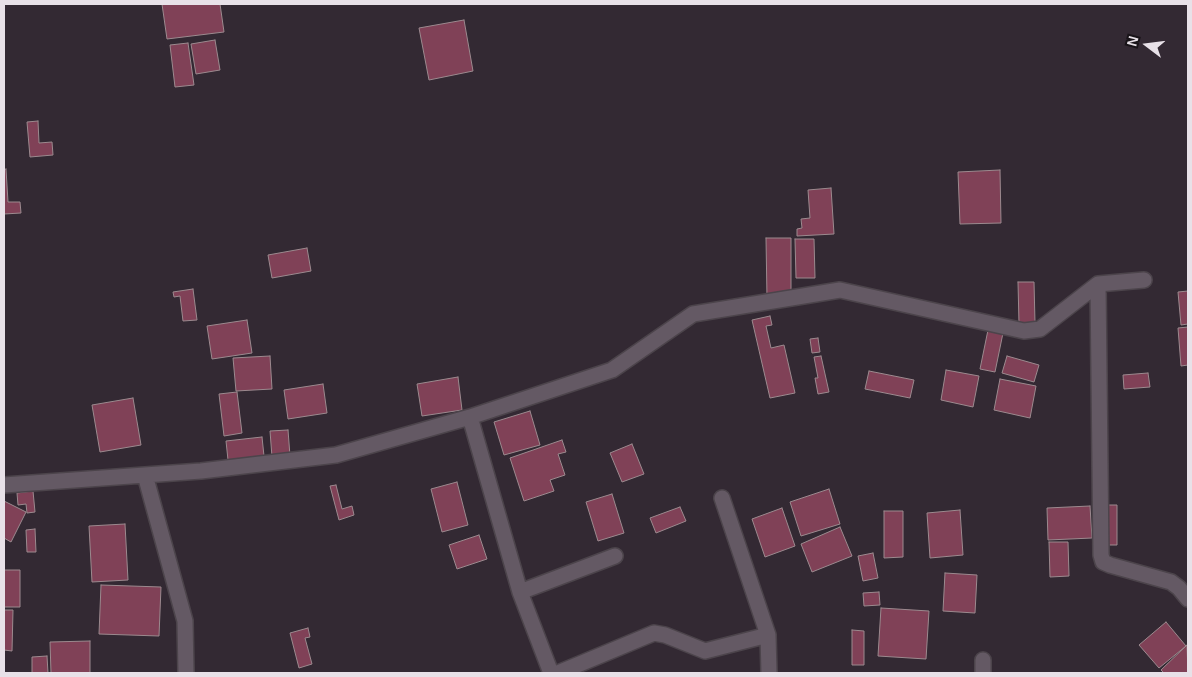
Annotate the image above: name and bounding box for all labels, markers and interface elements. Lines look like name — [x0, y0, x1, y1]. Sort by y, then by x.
north arrow — [1122, 20, 1172, 70]
text: N — [1123, 34, 1142, 48]

